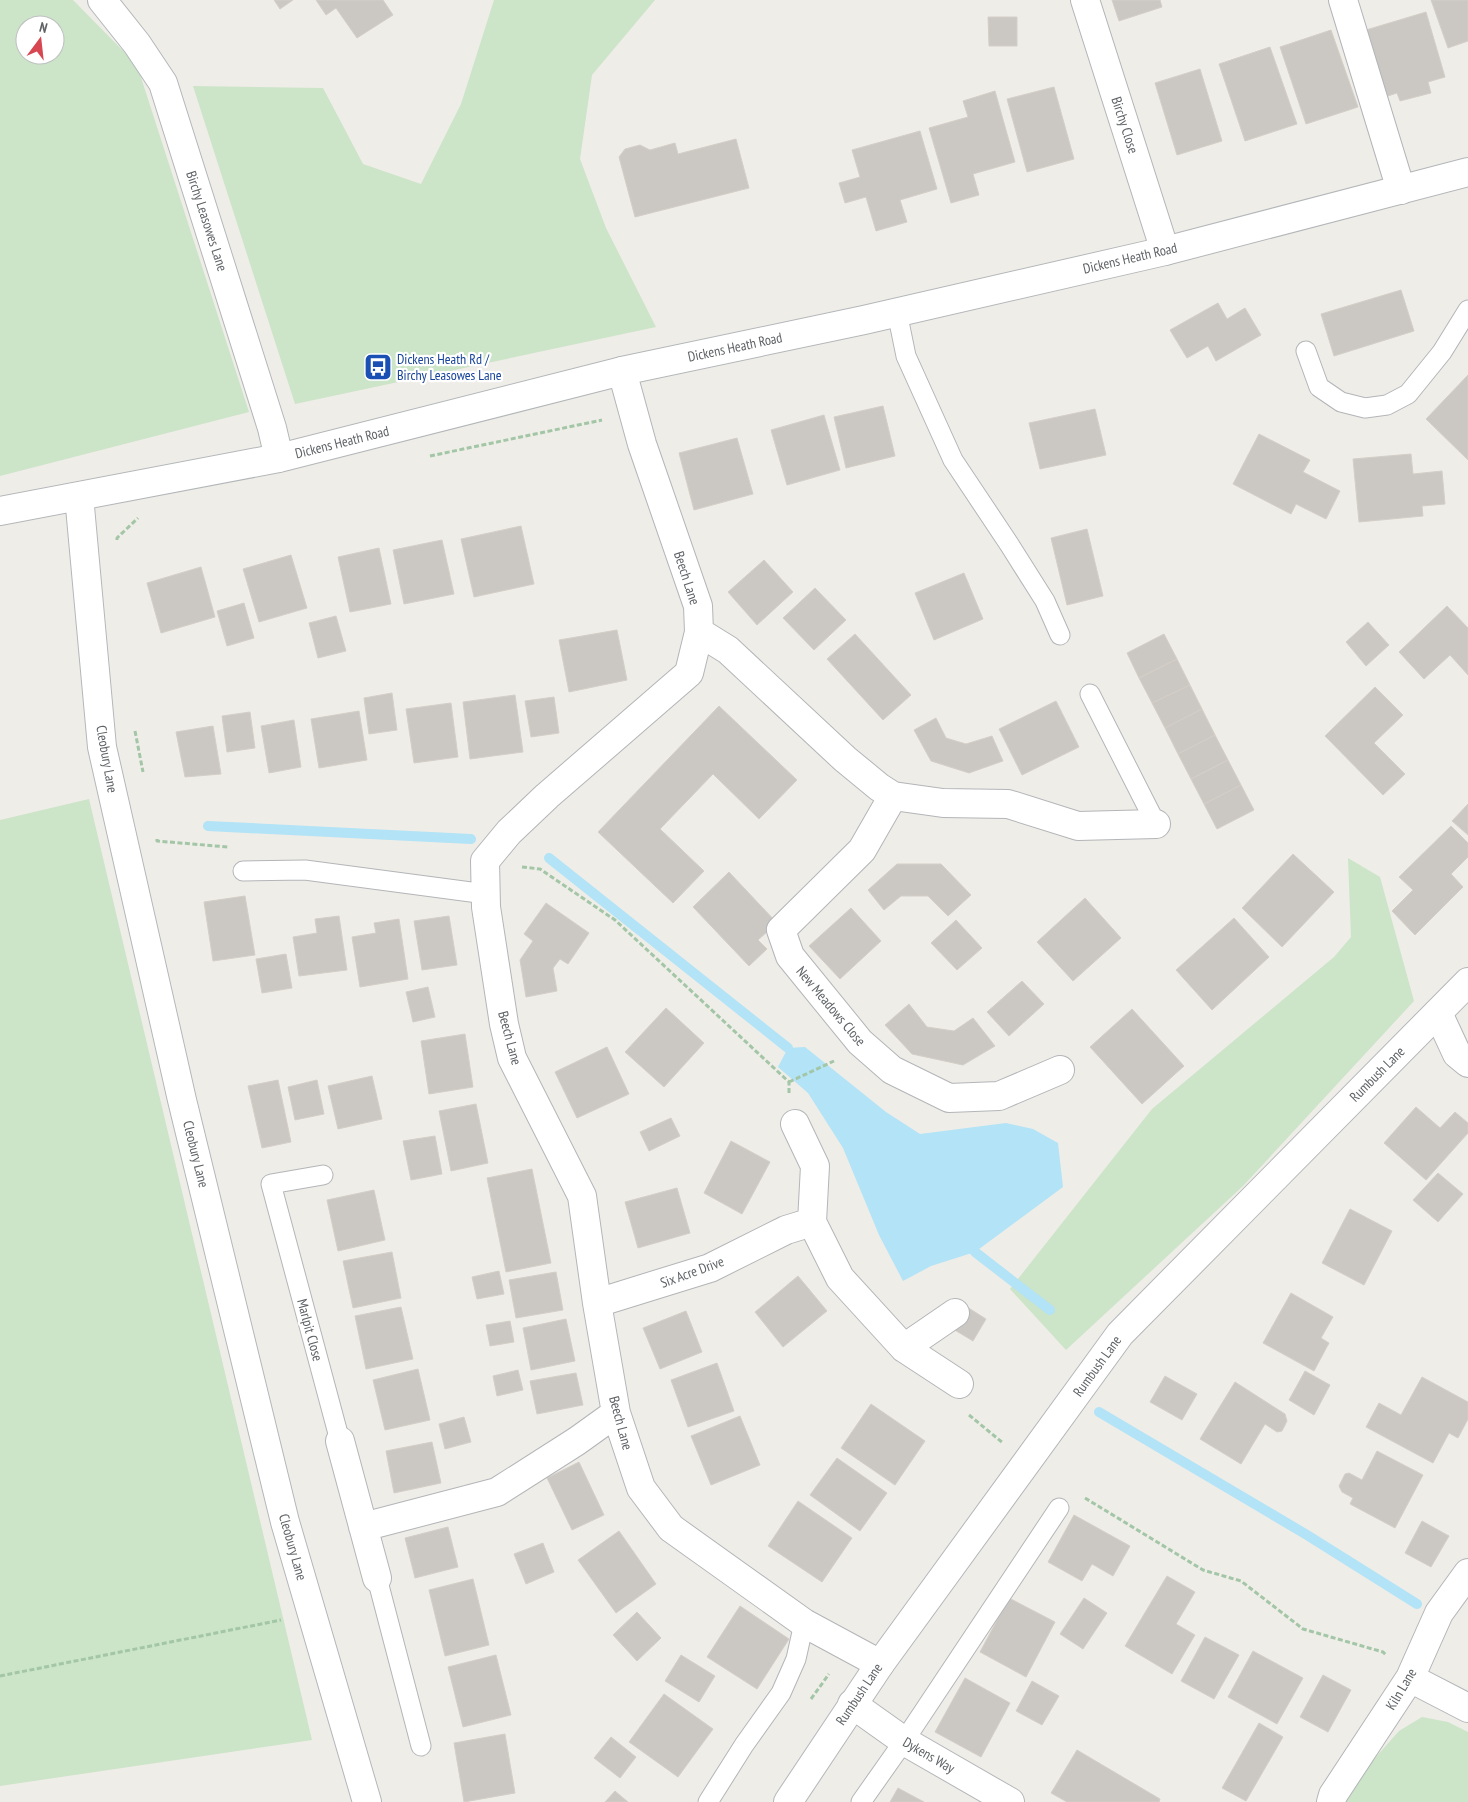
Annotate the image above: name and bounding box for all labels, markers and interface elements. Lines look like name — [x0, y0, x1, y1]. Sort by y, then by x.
north arrow — [15, 15, 65, 65]
text: N — [37, 18, 49, 37]
street label: Birchy Close — [1107, 94, 1143, 156]
street label: Birchy Leasowes Lane — [182, 169, 232, 274]
street label: Dickens Heath Road — [1081, 238, 1179, 278]
street label: Dickens Heath Road — [686, 328, 784, 366]
place label: Dickens Heath Rd / Birchy Leasowes Lane — [397, 350, 502, 384]
bus stop icon: Dickens Heath Rd / Birchy Leasowes Lane — [363, 352, 393, 382]
street label: Dickens Heath Road — [293, 422, 391, 462]
street label: Beech Lane — [670, 549, 704, 607]
street label: Cleobury Lane — [92, 724, 122, 794]
street label: New Meadows Close — [792, 962, 870, 1050]
street label: Beech Lane — [494, 1009, 526, 1067]
street label: Rumbush Lane — [1346, 1042, 1409, 1105]
street label: Cleobury Lane — [179, 1119, 213, 1190]
street label: Six Acre Drive — [658, 1252, 727, 1292]
street label: Marlpit Close — [293, 1297, 327, 1363]
street label: Rumbush Lane — [1069, 1332, 1125, 1400]
street label: Beech Lane — [605, 1394, 637, 1452]
street label: Cleobury Lane — [275, 1512, 311, 1583]
street label: Rumbush Lane — [832, 1659, 886, 1728]
street label: Kiln Lane — [1382, 1665, 1421, 1713]
street label: Dykens Way — [900, 1733, 959, 1777]

